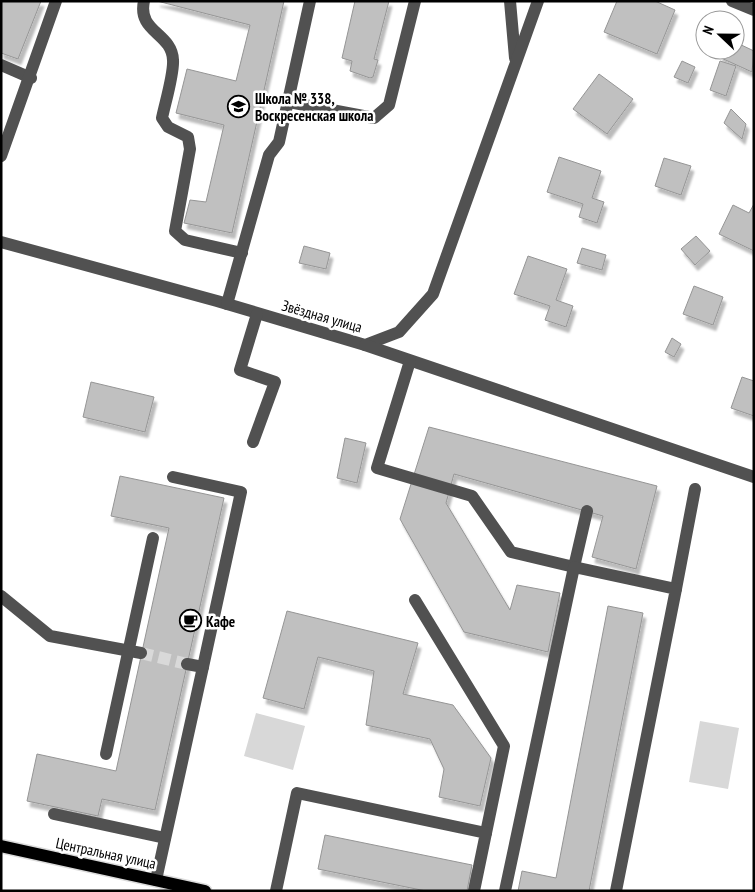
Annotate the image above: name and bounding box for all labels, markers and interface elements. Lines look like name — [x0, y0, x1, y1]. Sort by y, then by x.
north arrow — [695, 10, 745, 60]
text: N — [698, 23, 718, 37]
place label: Школа № 338, Воскресенская школа — [255, 89, 373, 125]
school or university icon: Школа № 338, Воскресенская школа — [227, 95, 251, 119]
street label: Звёздная улица — [280, 295, 364, 337]
cafe icon: Кафе — [178, 609, 202, 633]
place label: Кафе — [206, 612, 235, 631]
street label: Центральная улица — [54, 833, 158, 873]

